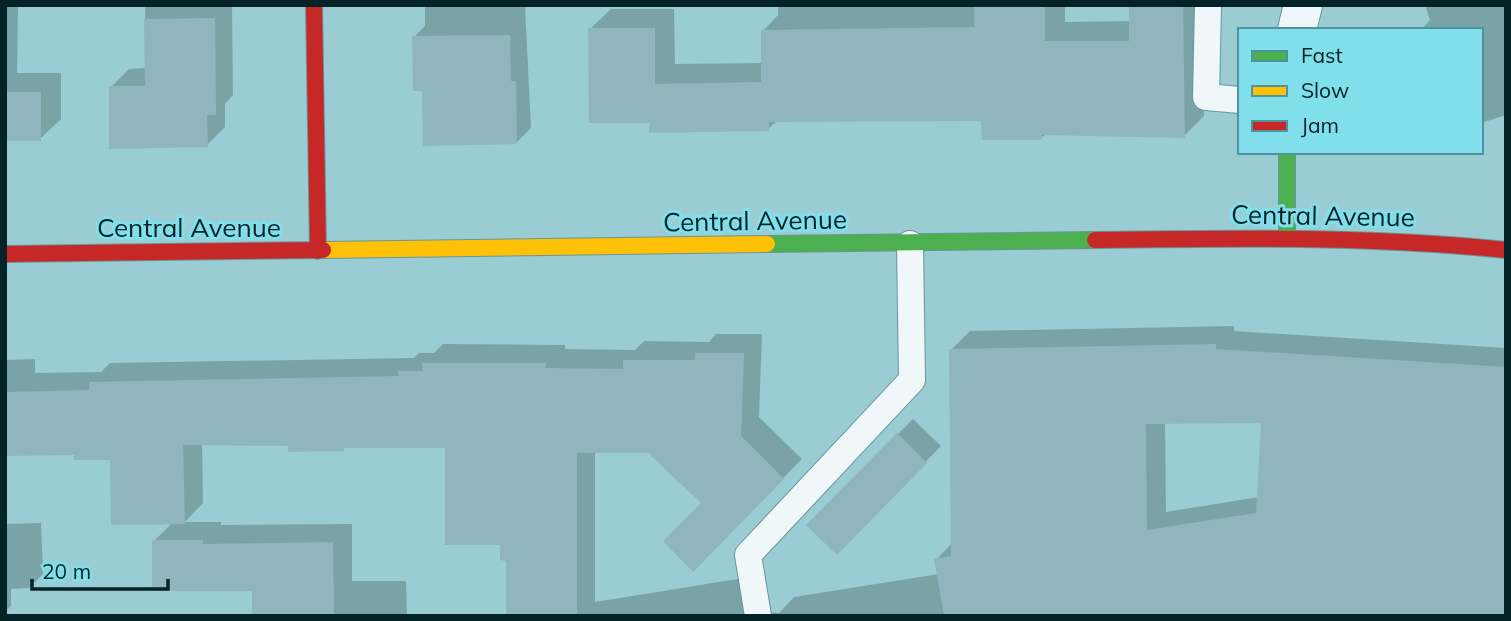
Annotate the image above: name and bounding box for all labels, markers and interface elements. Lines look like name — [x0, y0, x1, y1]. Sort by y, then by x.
legend — [1238, 28, 1483, 154]
text: Fast — [1301, 42, 1343, 68]
text: Slow — [1301, 77, 1349, 103]
text: Jam — [1301, 112, 1339, 138]
street label: Central Avenue — [1231, 197, 1415, 234]
street label: Central Avenue — [663, 202, 847, 239]
street label: Central Avenue — [97, 211, 281, 244]
scale bar — [32, 548, 168, 592]
text: 20 m — [42, 558, 91, 584]

